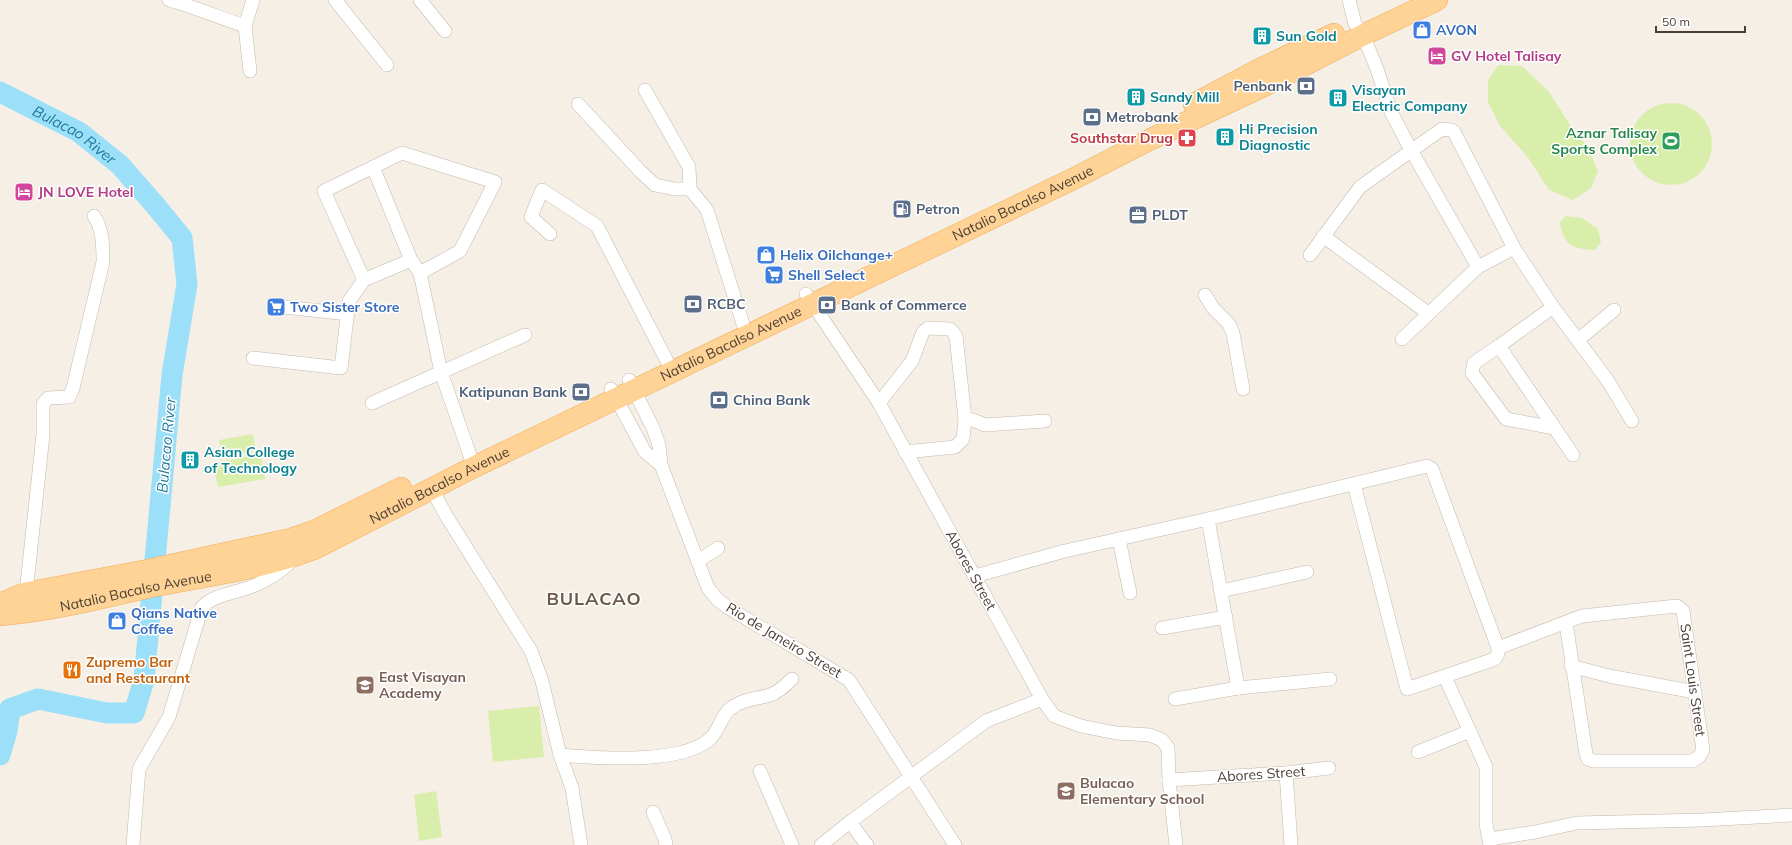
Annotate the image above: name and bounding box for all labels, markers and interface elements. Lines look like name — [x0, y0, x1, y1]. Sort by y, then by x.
scale bar — [1656, 8, 1745, 34]
text: 50 m — [1662, 14, 1690, 29]
shop icon: AVON — [1411, 19, 1433, 41]
place label: AVON — [1436, 21, 1477, 39]
building icon: Sun Gold — [1251, 25, 1273, 47]
place label: Sun Gold — [1276, 27, 1337, 45]
hotel icon: GV Hotel Talisay — [1426, 45, 1448, 67]
place label: GV Hotel Talisay — [1451, 47, 1562, 65]
bank icon: Penbank — [1295, 75, 1317, 97]
place label: Penbank — [1233, 77, 1292, 95]
place label: Visayan Electric Company — [1351, 81, 1468, 115]
building icon: Sandy Mill — [1125, 86, 1147, 108]
building icon: Visayan Electric Company — [1327, 87, 1349, 109]
place label: Sandy Mill — [1150, 88, 1219, 106]
water label: Bulacao River — [30, 101, 121, 168]
bank icon: Metrobank — [1081, 106, 1103, 128]
place label: Metrobank — [1106, 108, 1179, 126]
place label: Hi Precision Diagnostic — [1239, 120, 1318, 154]
place label: Aznar Talisay Sports Complex — [1551, 124, 1657, 158]
building icon: Hi Precision Diagnostic — [1214, 126, 1236, 148]
pharmacy icon: Southstar Drug — [1176, 127, 1198, 149]
place label: Southstar Drug — [1070, 129, 1173, 147]
sports icon: Aznar Talisay Sports Complex — [1660, 130, 1682, 152]
street label: Natalio Bacalso Avenue — [949, 161, 1096, 245]
hotel icon: JN LOVE Hotel — [13, 181, 35, 203]
place label: JN LOVE Hotel — [38, 183, 133, 201]
fuel station icon: Petron — [891, 198, 913, 220]
place label: Petron — [916, 200, 960, 218]
office icon: PLDT — [1127, 204, 1149, 226]
place label: PLDT — [1152, 206, 1188, 224]
shop icon: Helix Oilchange+ — [755, 244, 777, 266]
place label: Helix Oilchange+ — [780, 246, 893, 264]
supermarket icon: Shell Select — [763, 264, 785, 286]
place label: Shell Select — [788, 266, 865, 284]
bank icon: RCBC — [682, 293, 704, 315]
bank icon: Bank of Commerce — [816, 294, 838, 316]
place label: RCBC — [707, 295, 746, 313]
supermarket icon: Two Sister Store — [265, 296, 287, 318]
place label: Bank of Commerce — [841, 296, 967, 314]
place label: Two Sister Store — [290, 298, 400, 316]
street label: Natalio Bacalso Avenue — [657, 302, 804, 385]
bank icon: Katipunan Bank — [570, 381, 592, 403]
place label: Katipunan Bank — [459, 383, 567, 401]
bank icon: China Bank — [708, 389, 730, 411]
place label: China Bank — [733, 391, 810, 409]
water label: Bulacao River — [152, 396, 180, 493]
street label: Natalio Bacalso Avenue — [366, 442, 512, 528]
place label: Asian College of Technology — [204, 443, 297, 477]
building icon: Asian College of Technology — [179, 449, 201, 471]
street label: Abores Street — [942, 527, 1000, 613]
street label: Natalio Bacalso Avenue — [58, 567, 213, 615]
district label: BULACAO — [546, 587, 642, 610]
street label: Rio de Janeiro Street — [723, 598, 845, 682]
place label: Qians Native Coffee — [131, 604, 217, 638]
shop icon: Qians Native Coffee — [106, 610, 128, 632]
street label: Saint Louis Street — [1676, 623, 1710, 738]
place label: Zupremo Bar and Restaurant — [86, 653, 191, 687]
restaurant icon: Zupremo Bar and Restaurant — [61, 659, 83, 681]
place label: East Visayan Academy — [379, 668, 466, 702]
school or university icon: East Visayan Academy — [354, 674, 376, 696]
street label: Abores Street — [1216, 762, 1306, 786]
place label: Bulacao Elementary School — [1080, 774, 1204, 808]
school or university icon: Bulacao Elementary School — [1055, 780, 1077, 802]

